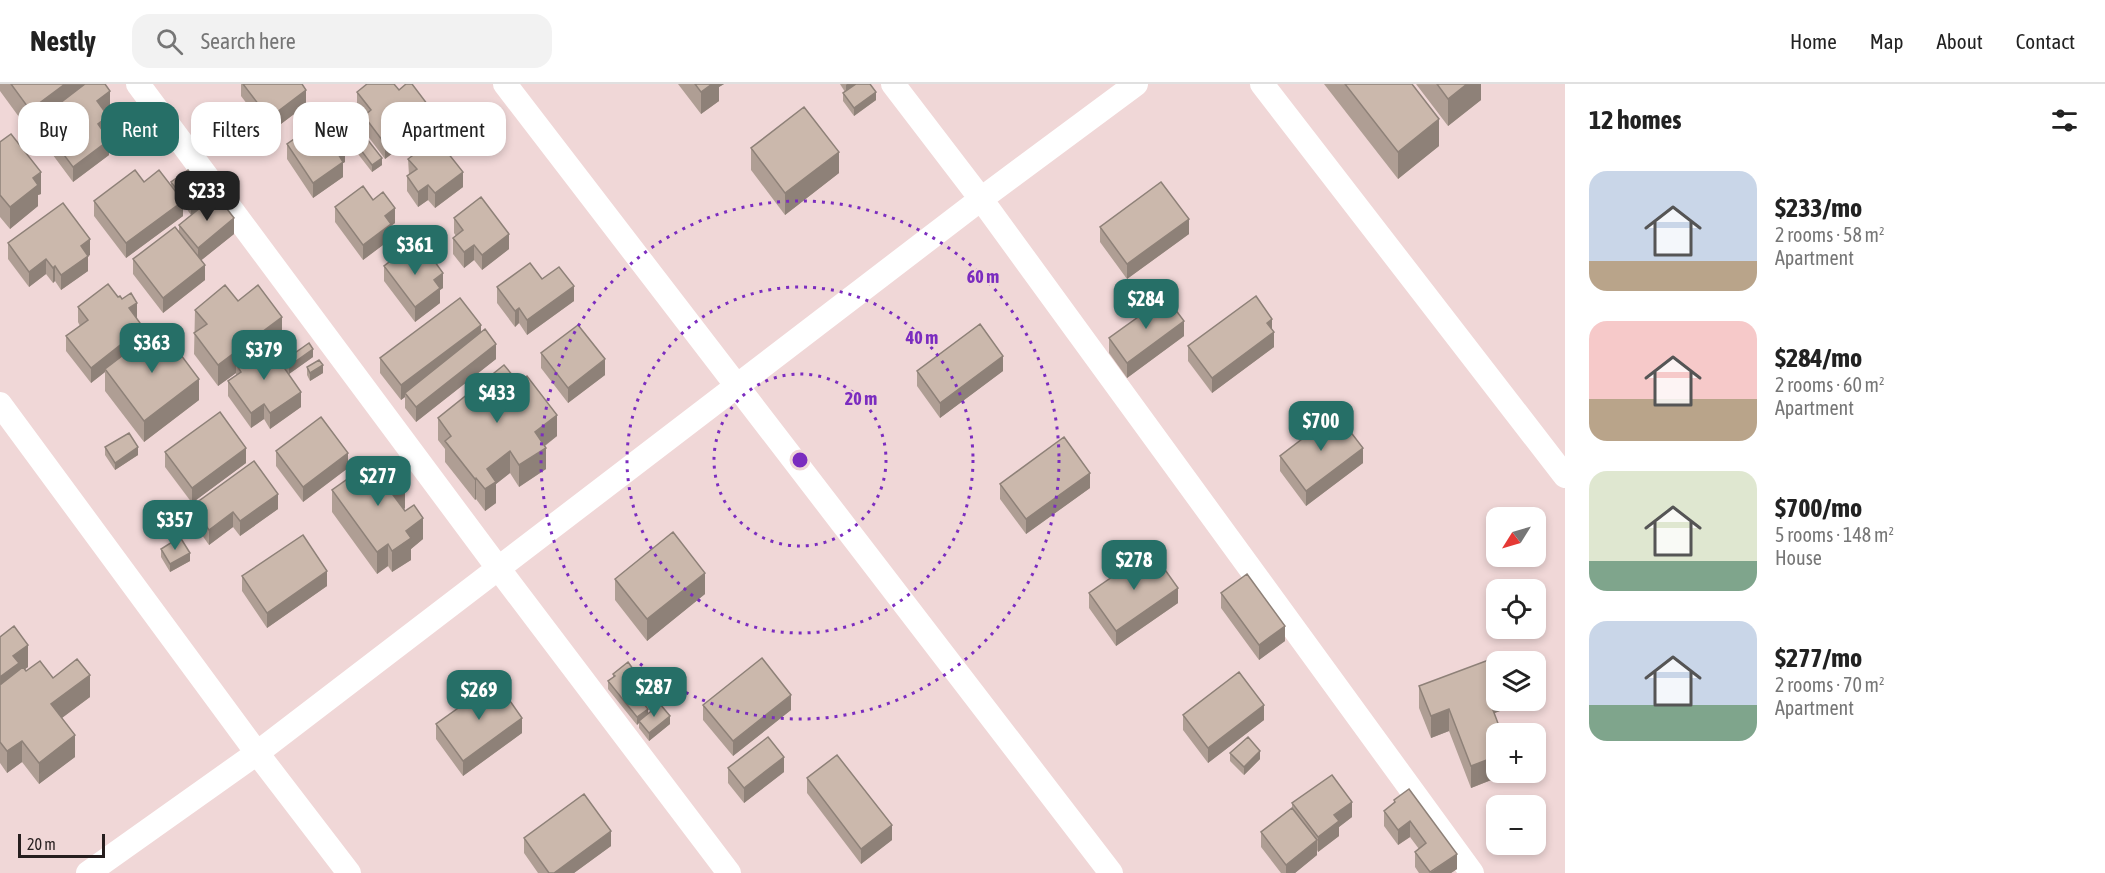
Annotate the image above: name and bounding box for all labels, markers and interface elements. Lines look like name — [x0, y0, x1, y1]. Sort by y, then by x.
search box — [132, 14, 552, 68]
text: Nestly — [30, 25, 96, 57]
icon: search — [153, 25, 186, 58]
text: Search here — [201, 28, 296, 54]
text: Home — [1790, 29, 1837, 53]
text: Map — [1870, 29, 1904, 53]
text: About — [1937, 29, 1983, 53]
text: Contact — [2016, 29, 2075, 53]
chip: Buy — [18, 102, 89, 156]
chip: Rent — [101, 102, 179, 156]
chip: Filters — [191, 102, 281, 156]
chip: New — [293, 102, 369, 156]
chip: Apartment — [381, 102, 506, 156]
icon: filters — [2048, 104, 2081, 137]
text: 12 homes — [1589, 105, 1682, 135]
pin: $233 — [171, 171, 243, 222]
text: $233 — [189, 179, 225, 202]
text: $233/mo — [1775, 193, 1862, 223]
icon: home — [1637, 195, 1709, 267]
text: 2 rooms · 58 m² — [1775, 223, 1885, 246]
pin: $361 — [379, 225, 451, 276]
text: $361 — [397, 233, 433, 256]
text: Apartment — [1775, 246, 1854, 269]
text: 60 m — [967, 266, 999, 287]
pin: $284 — [1110, 279, 1182, 330]
text: $284 — [1128, 287, 1164, 310]
pin: $363 — [116, 323, 188, 374]
text: 40 m — [905, 327, 938, 348]
pin: $379 — [228, 330, 300, 381]
text: $363 — [134, 331, 170, 354]
text: $379 — [246, 338, 282, 361]
text: $284/mo — [1775, 343, 1862, 373]
icon: home — [1637, 345, 1709, 417]
pin: $433 — [461, 373, 533, 424]
text: 2 rooms · 60 m² — [1775, 373, 1885, 396]
text: $433 — [479, 381, 515, 404]
text: 20 m — [845, 388, 877, 409]
text: Apartment — [1775, 396, 1854, 419]
pin: $700 — [1285, 401, 1357, 452]
text: $700 — [1303, 409, 1339, 432]
centre of rings — [790, 450, 810, 470]
pin: $277 — [342, 456, 414, 507]
text: $277 — [360, 464, 396, 487]
text: $700/mo — [1775, 493, 1862, 523]
icon: home — [1637, 495, 1709, 567]
pin: $357 — [139, 500, 211, 551]
north arrow — [1486, 507, 1546, 567]
map controls — [1486, 507, 1546, 855]
text: $357 — [157, 508, 193, 531]
text: 5 rooms · 148 m² — [1775, 523, 1894, 546]
pin: $278 — [1098, 540, 1170, 591]
text: House — [1775, 546, 1822, 569]
text: $278 — [1116, 548, 1152, 571]
button: locate — [1486, 579, 1546, 639]
text: $277/mo — [1775, 643, 1862, 673]
icon: home — [1637, 645, 1709, 717]
button: layers — [1486, 651, 1546, 711]
pin: $287 — [618, 667, 690, 718]
pin: $269 — [443, 670, 515, 721]
text: 2 rooms · 70 m² — [1775, 673, 1885, 696]
text: $287 — [636, 675, 672, 698]
text: $269 — [461, 678, 497, 701]
text: Apartment — [1775, 696, 1854, 719]
button: + — [1486, 723, 1546, 783]
button: − — [1486, 795, 1546, 855]
scale bar — [18, 831, 105, 858]
text: 20 m — [27, 835, 56, 853]

